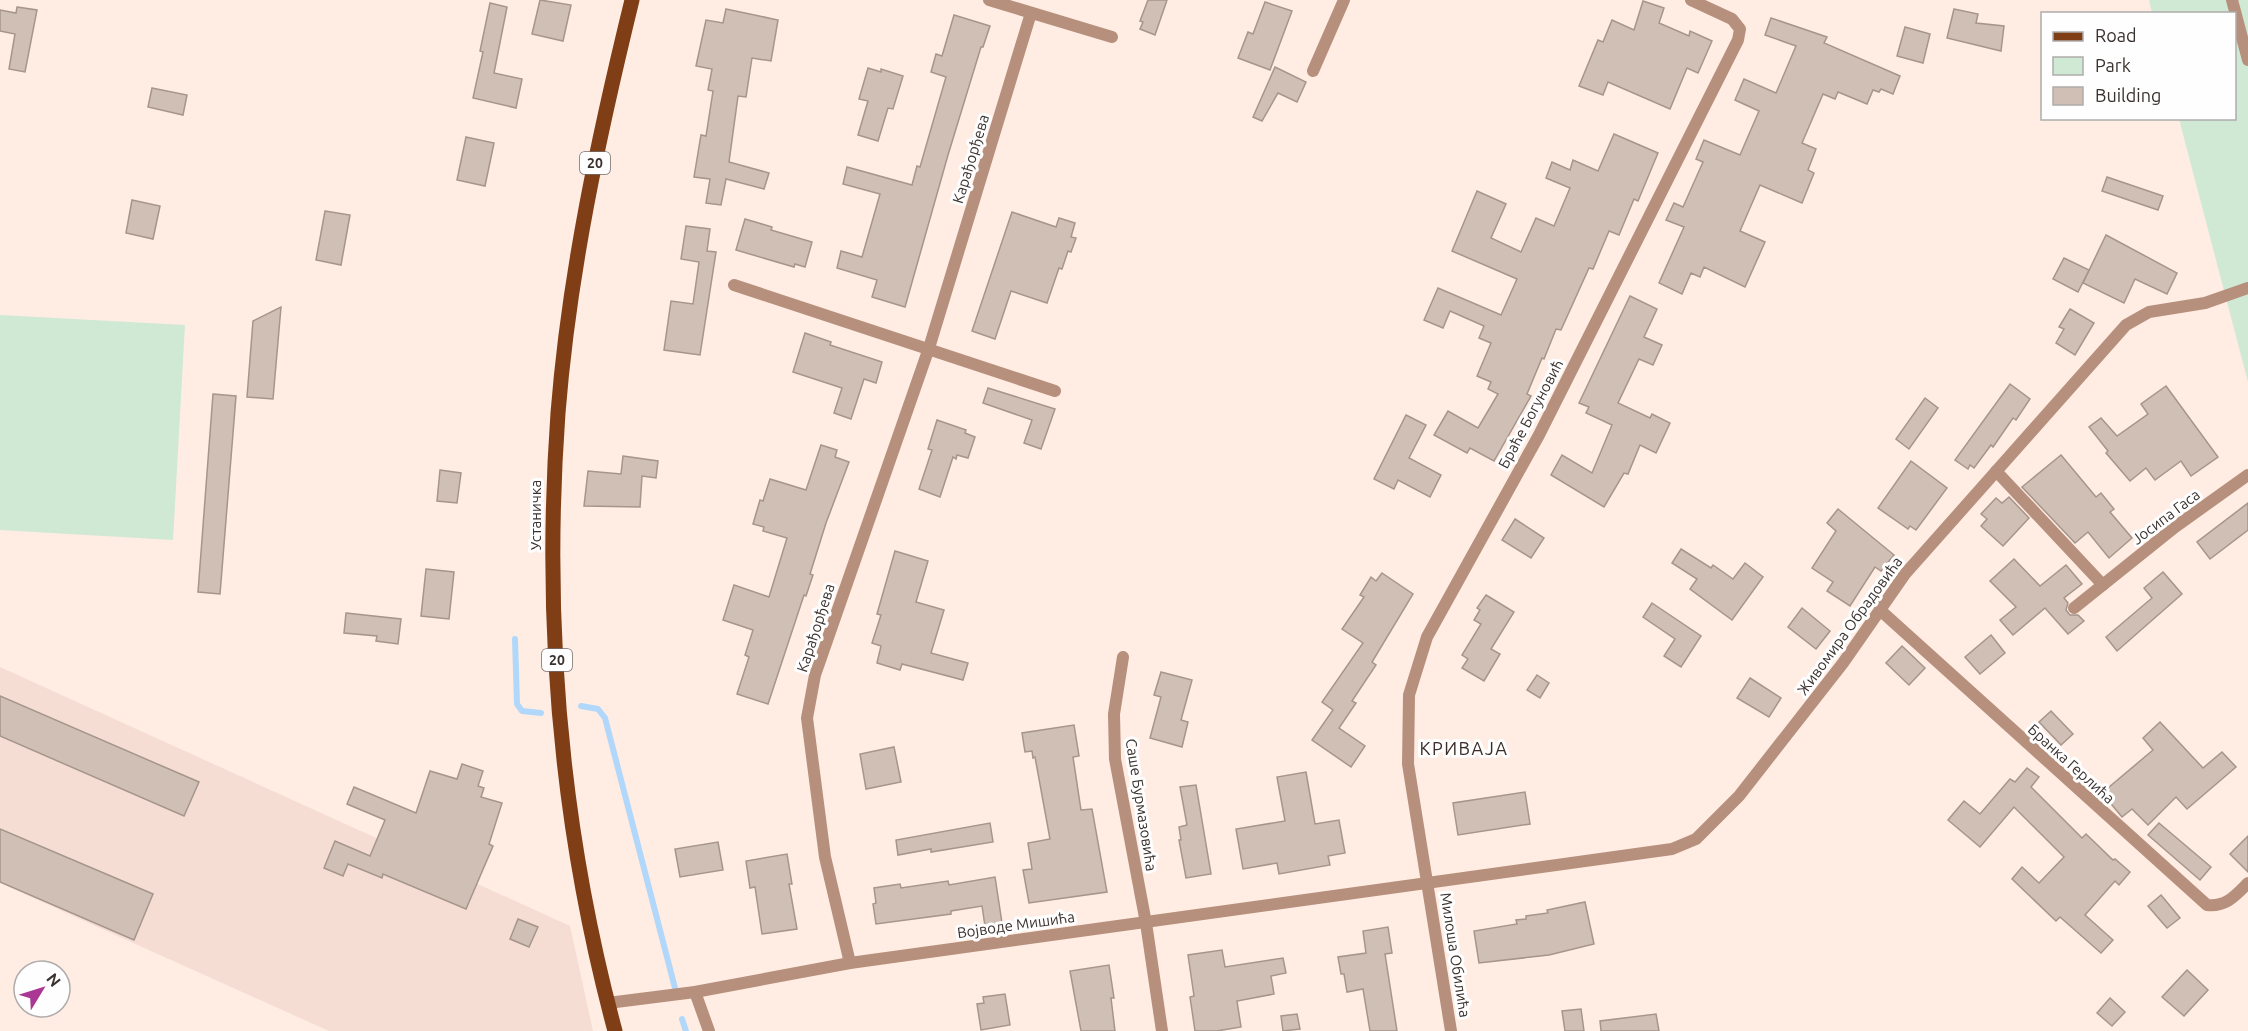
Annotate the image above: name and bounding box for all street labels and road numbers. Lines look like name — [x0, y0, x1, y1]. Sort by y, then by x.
street label: Карађорђева — [949, 112, 992, 205]
road number: 20 — [580, 152, 610, 174]
street label: Браће Богуновић — [1495, 356, 1566, 471]
street label: Устаничка — [527, 480, 544, 550]
street label: Јосипа Гаса — [2129, 486, 2203, 548]
street label: Живомира Обрадовића — [1794, 553, 1905, 698]
street label: Карађорђева — [793, 581, 838, 674]
road number: 20 — [542, 649, 572, 671]
street label: Бранка Герлића — [2025, 720, 2118, 807]
street label: Саше Бурмазовића — [1123, 737, 1160, 872]
street label: Милоша Обилића — [1437, 891, 1474, 1018]
street label: Војводе Мишића — [956, 908, 1076, 941]

